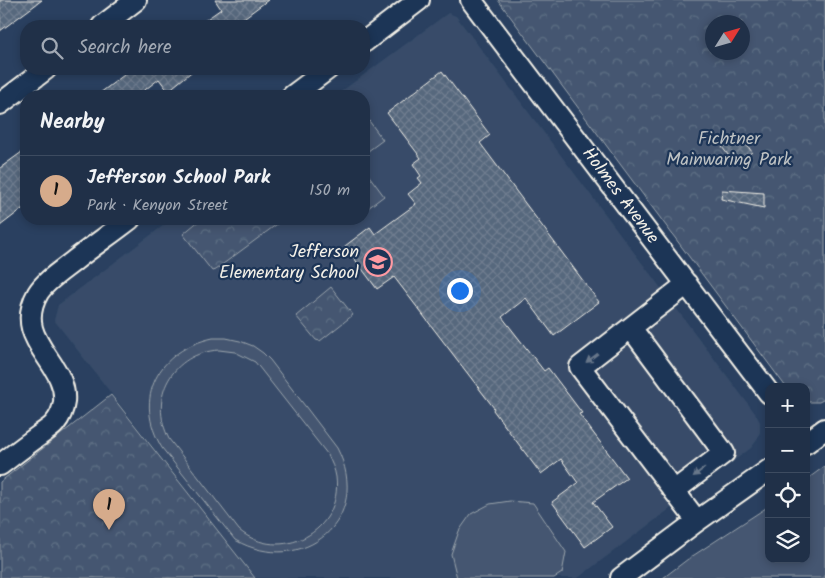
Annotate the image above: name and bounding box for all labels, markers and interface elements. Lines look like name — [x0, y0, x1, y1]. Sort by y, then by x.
north arrow — [705, 15, 750, 60]
search box — [20, 20, 370, 75]
text: Search here — [78, 33, 172, 63]
icon: search — [38, 34, 66, 62]
text: Nearby — [40, 106, 105, 139]
park label: Fichtner Mainwaring Park — [666, 125, 792, 175]
street label: Holmes Avenue — [574, 141, 666, 251]
text: Jefferson School Park — [87, 163, 270, 193]
text: 1 — [54, 178, 58, 203]
text: 150 m — [309, 178, 350, 203]
text: Park · Kenyon Street — [87, 193, 228, 218]
place label: Jefferson Elementary School — [219, 238, 360, 288]
school or university icon: Jefferson Elementary School — [363, 247, 393, 277]
your location — [447, 278, 473, 304]
one-way arrow — [586, 352, 599, 363]
map controls — [765, 383, 810, 563]
button: + — [765, 383, 810, 428]
button: − — [765, 428, 810, 473]
one-way arrow — [693, 466, 706, 477]
button: locate — [765, 473, 810, 518]
pin: 1 — [93, 489, 125, 530]
button: layers — [765, 518, 810, 563]

